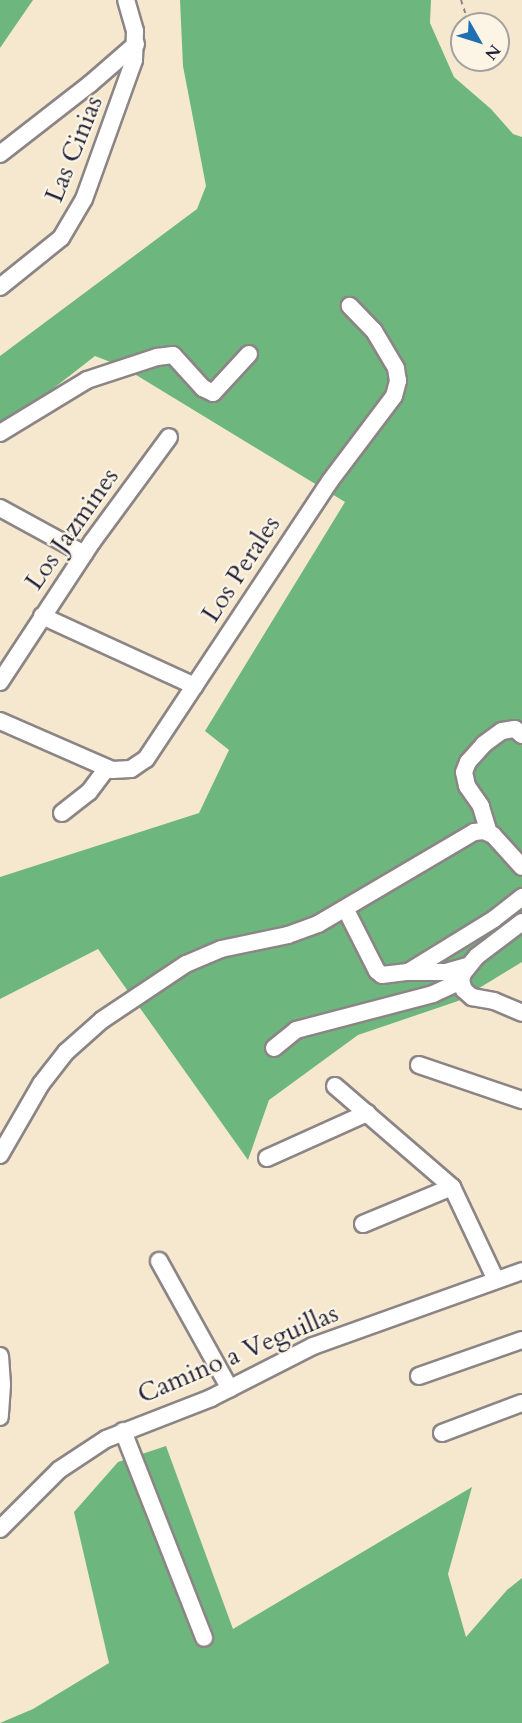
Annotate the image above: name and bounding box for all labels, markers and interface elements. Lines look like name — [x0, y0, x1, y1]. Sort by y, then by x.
north arrow — [450, 12, 510, 72]
text: N — [480, 40, 505, 64]
street label: Las Cinias — [39, 91, 109, 207]
street label: Los Jazmines — [19, 462, 125, 596]
street label: Los Perales — [195, 510, 287, 628]
street label: Camino a Veguillas — [133, 1298, 343, 1410]

